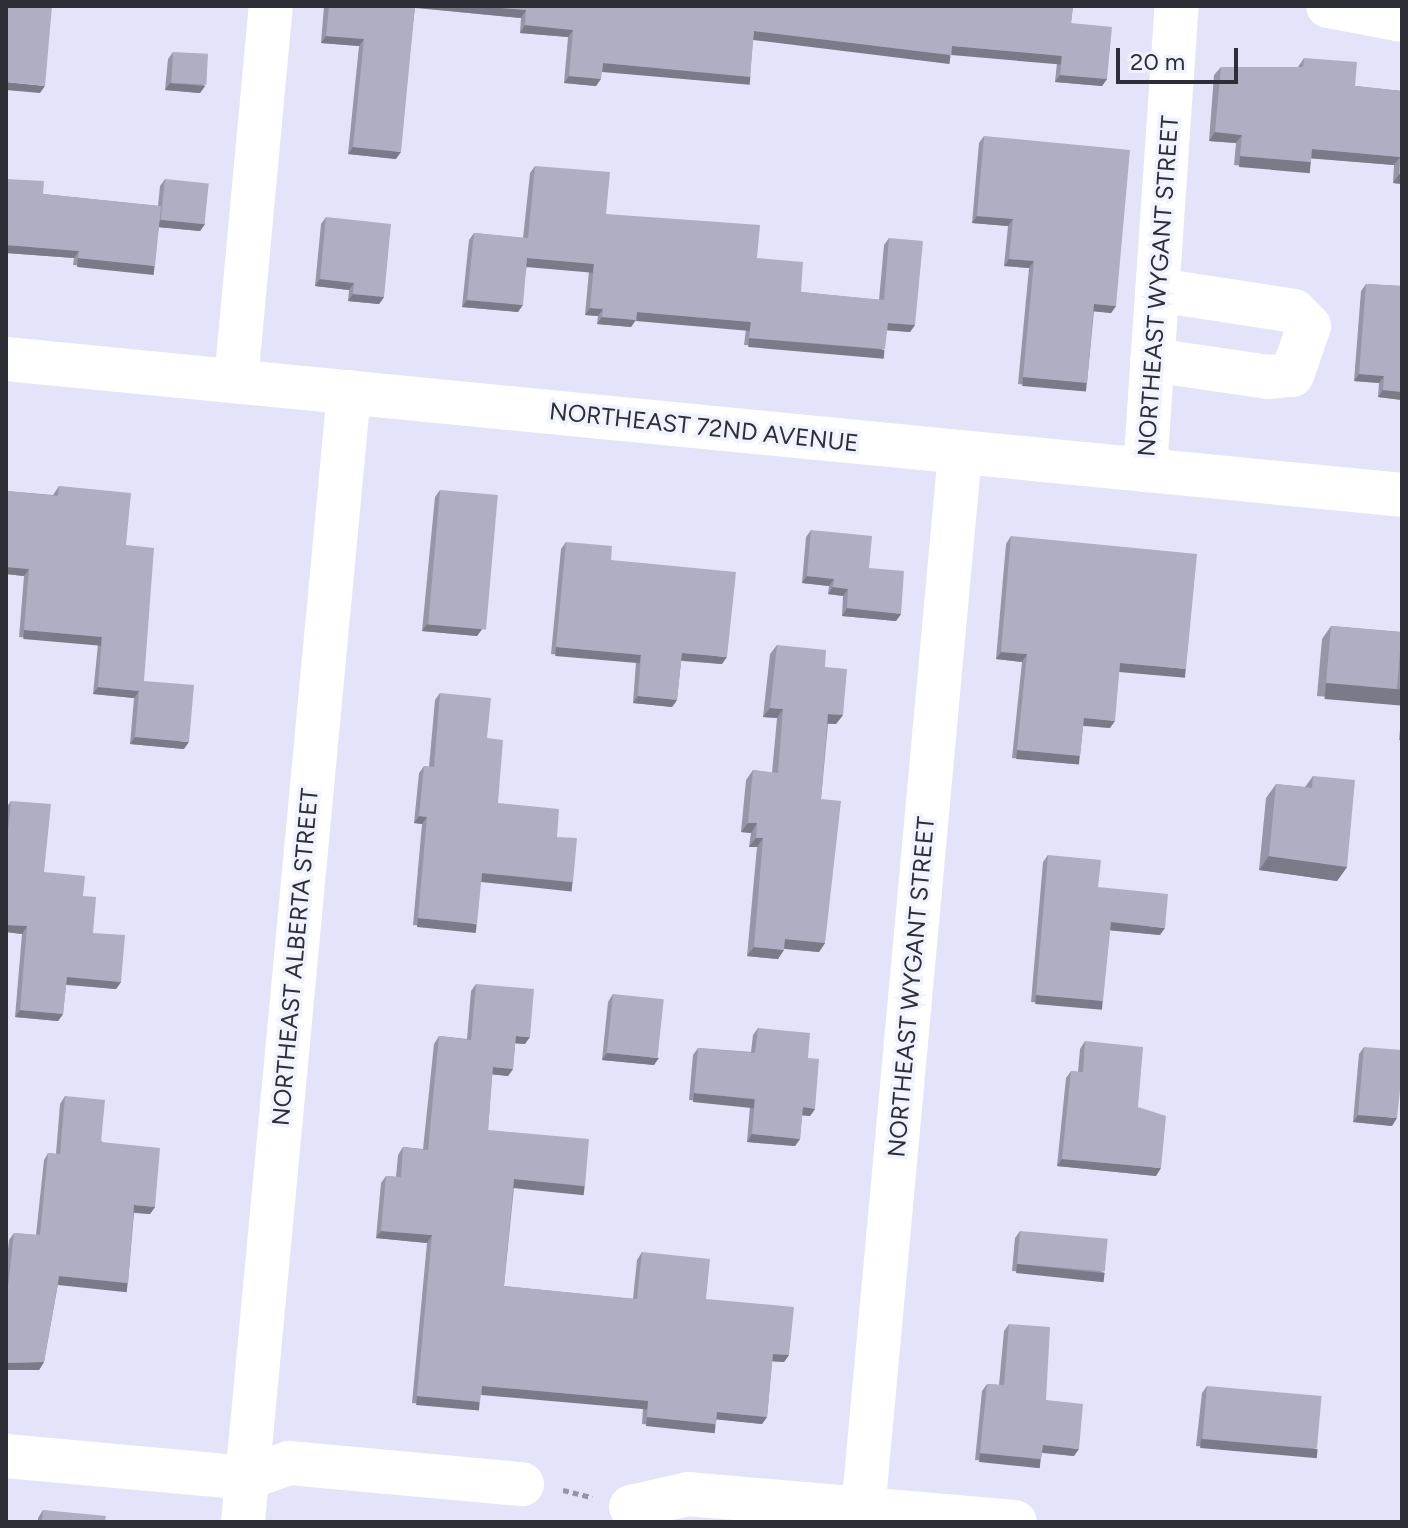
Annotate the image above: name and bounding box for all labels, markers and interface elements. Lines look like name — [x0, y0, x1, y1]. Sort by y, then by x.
scale bar — [1120, 32, 1242, 82]
text: 20 m — [1130, 47, 1185, 76]
street label: NORTHEAST WYGANT STREET — [1132, 114, 1184, 458]
street label: NORTHEAST 72ND AVENUE — [548, 396, 860, 458]
street label: NORTHEAST ALBERTA STREET — [266, 787, 324, 1127]
street label: NORTHEAST WYGANT STREET — [882, 815, 940, 1159]

